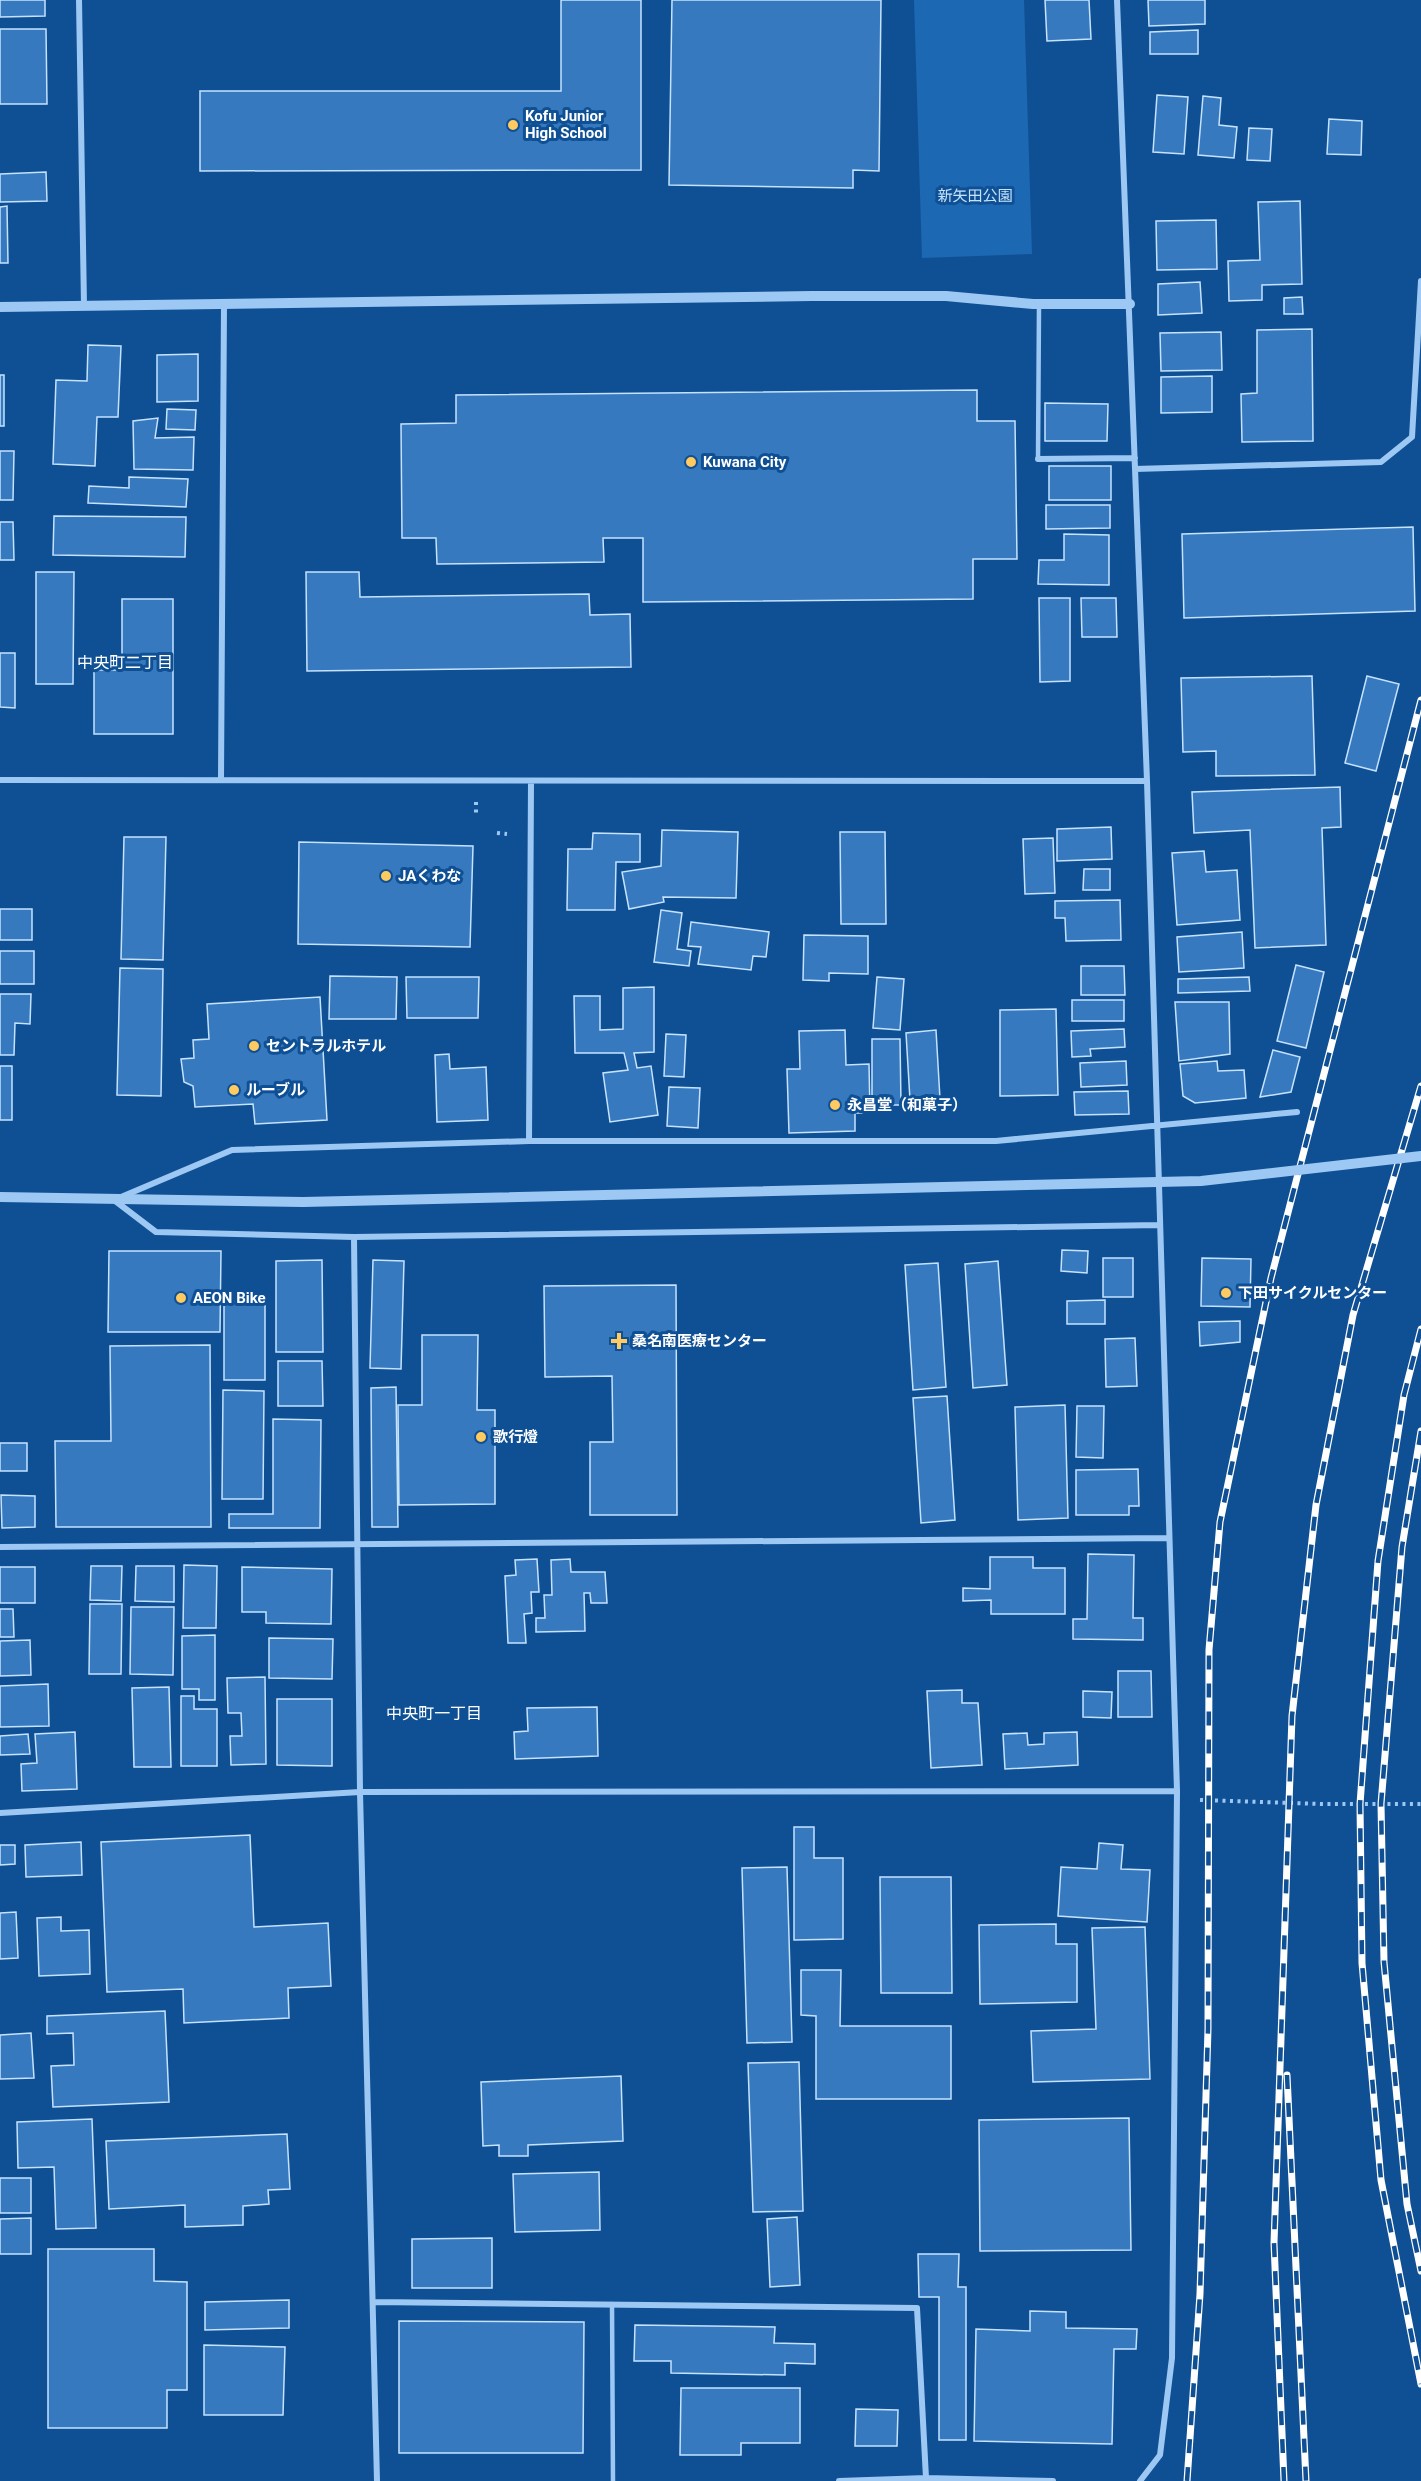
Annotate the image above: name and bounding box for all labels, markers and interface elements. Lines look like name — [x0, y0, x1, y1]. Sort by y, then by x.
place label: Kofu Junior High School — [525, 107, 607, 142]
marker: Kofu Junior High School — [506, 118, 520, 132]
park label: 新矢田公園 — [937, 187, 1013, 205]
place label: Kuwana City — [703, 453, 787, 471]
marker: Kuwana City — [684, 455, 698, 469]
district label: 中央町二丁目 — [77, 653, 173, 672]
place label: JAくわな — [398, 867, 461, 885]
marker: JAくわな — [379, 869, 393, 883]
place label: セントラルホテル — [266, 1037, 386, 1055]
marker: セントラルホテル — [247, 1039, 261, 1053]
place label: ルーブル — [246, 1081, 305, 1099]
marker: ルーブル — [227, 1083, 241, 1097]
place label: 永昌堂（和菓子） — [847, 1096, 967, 1114]
marker: 永昌堂（和菓子） — [828, 1098, 842, 1112]
place label: 下田サイクルセンター — [1238, 1284, 1387, 1302]
marker: 下田サイクルセンター — [1219, 1286, 1233, 1300]
place label: AEON Bike — [193, 1289, 266, 1307]
marker: AEON Bike — [174, 1291, 188, 1305]
marker: 桑名南医療センター — [610, 1332, 628, 1350]
place label: 桑名南医療センター — [632, 1332, 767, 1350]
place label: 歌行燈 — [493, 1428, 538, 1446]
marker: 歌行燈 — [474, 1430, 488, 1444]
district label: 中央町一丁目 — [386, 1704, 482, 1723]

